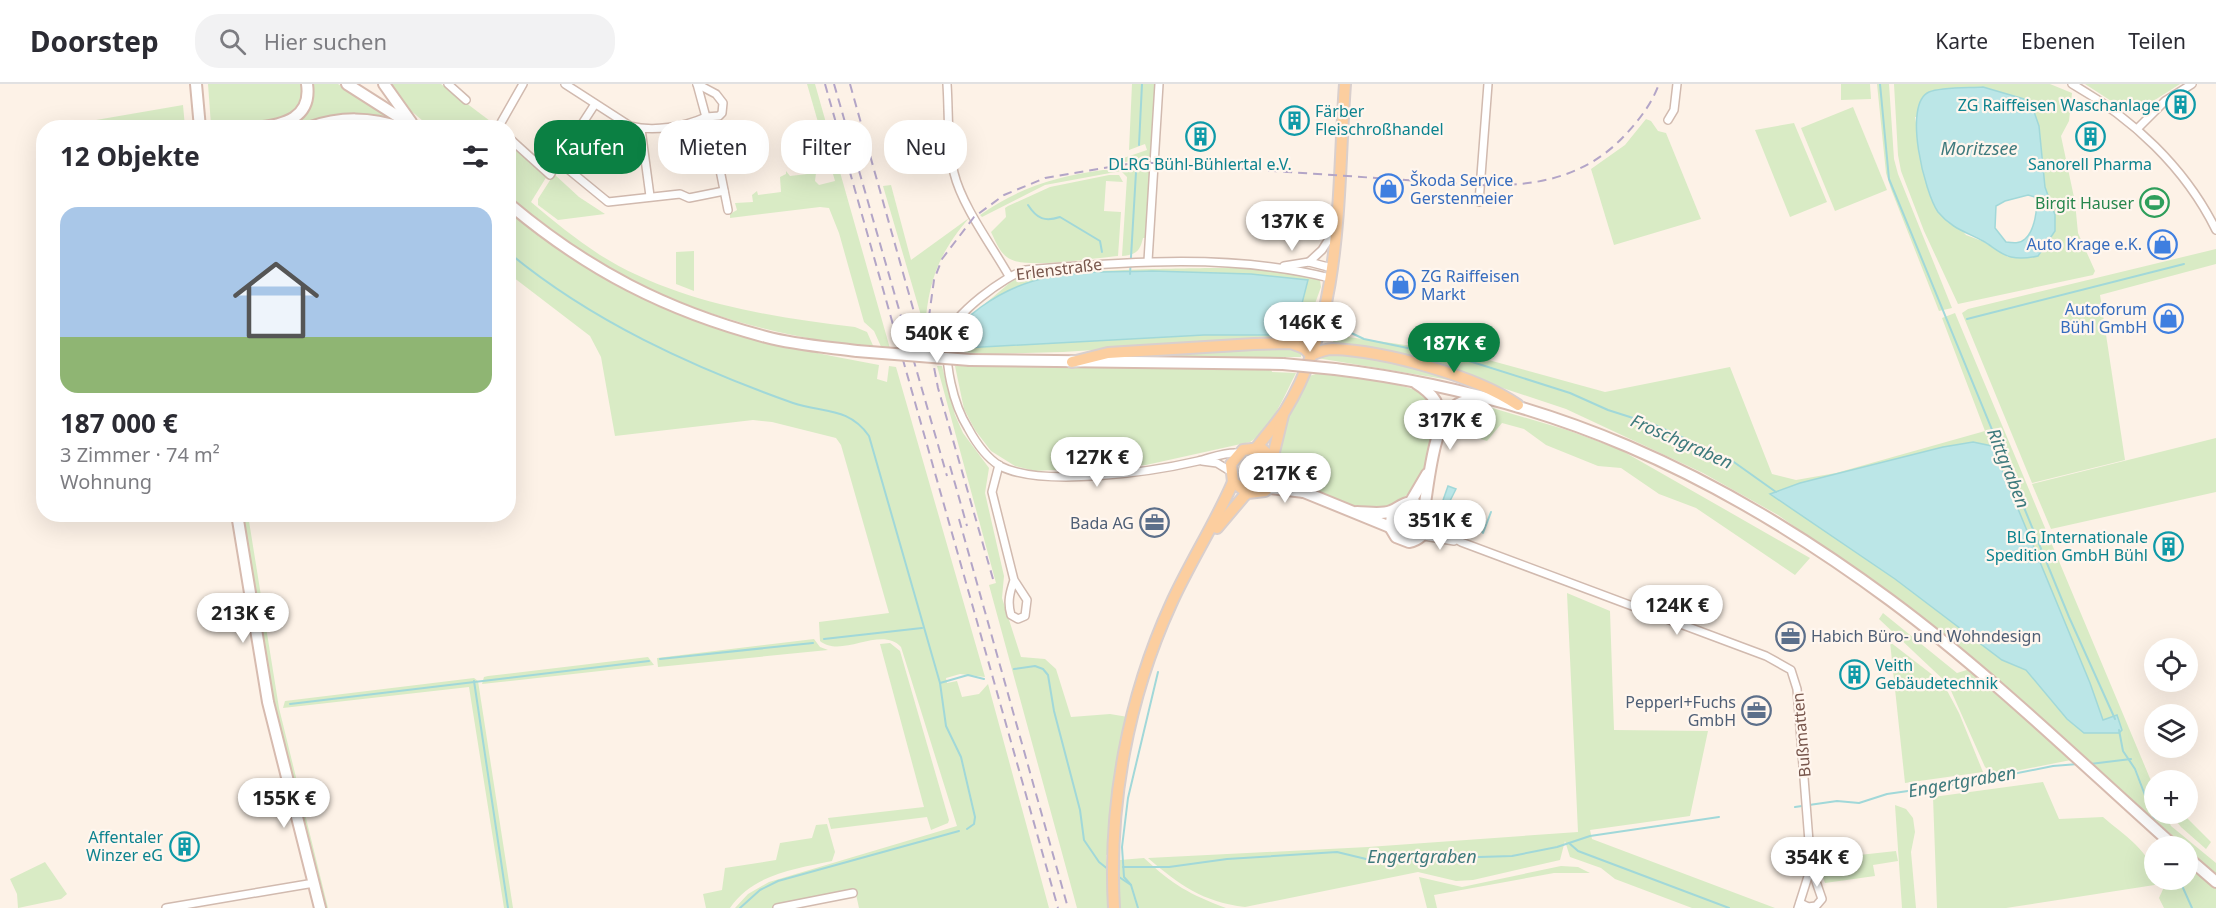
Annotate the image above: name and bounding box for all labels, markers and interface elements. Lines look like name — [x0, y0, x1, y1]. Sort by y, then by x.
search box — [195, 14, 615, 68]
text: Doorstep — [30, 22, 159, 60]
icon: search — [216, 25, 249, 58]
text: Hier suchen — [264, 26, 387, 56]
text: Karte — [1935, 27, 1988, 55]
text: Ebenen — [2021, 27, 2095, 55]
text: Teilen — [2128, 27, 2186, 55]
building icon: ZG Raiffeisen Waschanlage — [2165, 89, 2197, 121]
place label: ZG Raiffeisen Waschanlage — [1958, 94, 2160, 116]
place label: Färber Fleischroßhandel — [1315, 100, 1444, 140]
building icon: Färber Fleischroßhandel — [1278, 104, 1310, 136]
chip: Kaufen — [534, 120, 646, 174]
chip: Mieten — [658, 120, 769, 174]
chip: Filter — [781, 120, 872, 174]
chip: Neu — [884, 120, 967, 174]
building icon: DLRG Bühl-Bühlertal e.V. — [1184, 120, 1216, 152]
building icon: Sanorell Pharma — [2074, 120, 2106, 152]
water label: Moritzsee — [1941, 136, 2017, 160]
text: 12 Objekte — [60, 138, 200, 174]
icon: filters — [459, 140, 492, 173]
place label: DLRG Bühl-Bühlertal e.V. — [1108, 153, 1292, 175]
place label: Sanorell Pharma — [2028, 153, 2152, 175]
place label: Škoda Service Gerstenmeier — [1410, 169, 1514, 209]
shop icon: Škoda Service Gerstenmeier — [1373, 173, 1405, 205]
sports icon: Birgit Hauser — [2139, 187, 2171, 219]
place label: Birgit Hauser — [2035, 192, 2134, 214]
pin: 137K € — [1243, 201, 1341, 252]
text: 137K € — [1260, 207, 1324, 234]
shop icon: Auto Krage e.K. — [2147, 228, 2179, 260]
place label: Auto Krage e.K. — [2027, 233, 2142, 255]
icon: home — [222, 246, 330, 354]
street label: Erlenstraße — [1015, 253, 1103, 285]
place label: ZG Raiffeisen Markt — [1421, 265, 1520, 305]
shop icon: ZG Raiffeisen Markt — [1384, 269, 1416, 301]
place label: Autoforum Bühl GmbH — [2060, 298, 2147, 338]
pin: 146K € — [1261, 302, 1359, 353]
shop icon: Autoforum Bühl GmbH — [2152, 302, 2184, 334]
text: 146K € — [1278, 308, 1342, 335]
pin: 540K € — [888, 313, 986, 364]
text: 540K € — [905, 319, 969, 346]
pin: 187K € — [1405, 323, 1503, 374]
text: 187K € — [1422, 329, 1486, 356]
pin: 317K € — [1401, 400, 1499, 451]
text: 187 000 € — [60, 405, 178, 441]
text: 317K € — [1418, 406, 1482, 433]
water label: Froschgraben — [1627, 408, 1737, 474]
water label: Rittgraben — [1982, 424, 2036, 512]
pin: 127K € — [1048, 437, 1146, 488]
text: 3 Zimmer · 74 m² — [60, 441, 220, 468]
text: 127K € — [1065, 443, 1129, 470]
pin: 217K € — [1236, 453, 1334, 504]
text: 217K € — [1253, 459, 1317, 486]
text: Wohnung — [60, 468, 152, 495]
pin: 351K € — [1391, 500, 1489, 551]
text: 351K € — [1408, 506, 1472, 533]
office icon: Bada AG — [1139, 507, 1171, 539]
place label: Bada AG — [1070, 512, 1134, 534]
place label: BLG Internationale Spedition GmbH Bühl — [1986, 526, 2148, 566]
building icon: BLG Internationale Spedition GmbH Bühl — [2153, 530, 2185, 562]
pin: 124K € — [1628, 585, 1726, 636]
text: 124K € — [1645, 591, 1709, 618]
pin: 213K € — [194, 593, 292, 644]
text: 213K € — [211, 599, 275, 626]
office icon: Habich Büro- und Wohndesign — [1774, 620, 1806, 652]
place label: Habich Büro- und Wohndesign — [1811, 625, 2041, 647]
map controls — [2144, 638, 2198, 890]
button: locate — [2144, 638, 2198, 692]
place label: Veith Gebäudetechnik — [1875, 654, 1999, 694]
building icon: Veith Gebäudetechnik — [1838, 658, 1870, 690]
place label: Pepperl+Fuchs GmbH — [1625, 691, 1736, 731]
street label: Bußmatten — [1786, 692, 1816, 778]
office icon: Pepperl+Fuchs GmbH — [1741, 695, 1773, 727]
button: layers — [2144, 704, 2198, 758]
water label: Engertgraben — [1906, 760, 2018, 802]
button: + — [2144, 770, 2198, 824]
pin: 155K € — [235, 778, 333, 829]
text: 155K € — [252, 784, 316, 811]
place label: Affentaler Winzer eG — [86, 826, 163, 866]
building icon: Affentaler Winzer eG — [168, 830, 200, 862]
button: − — [2144, 836, 2198, 890]
pin: 354K € — [1768, 837, 1866, 888]
text: 354K € — [1785, 843, 1849, 870]
water label: Engertgraben — [1367, 844, 1477, 868]

